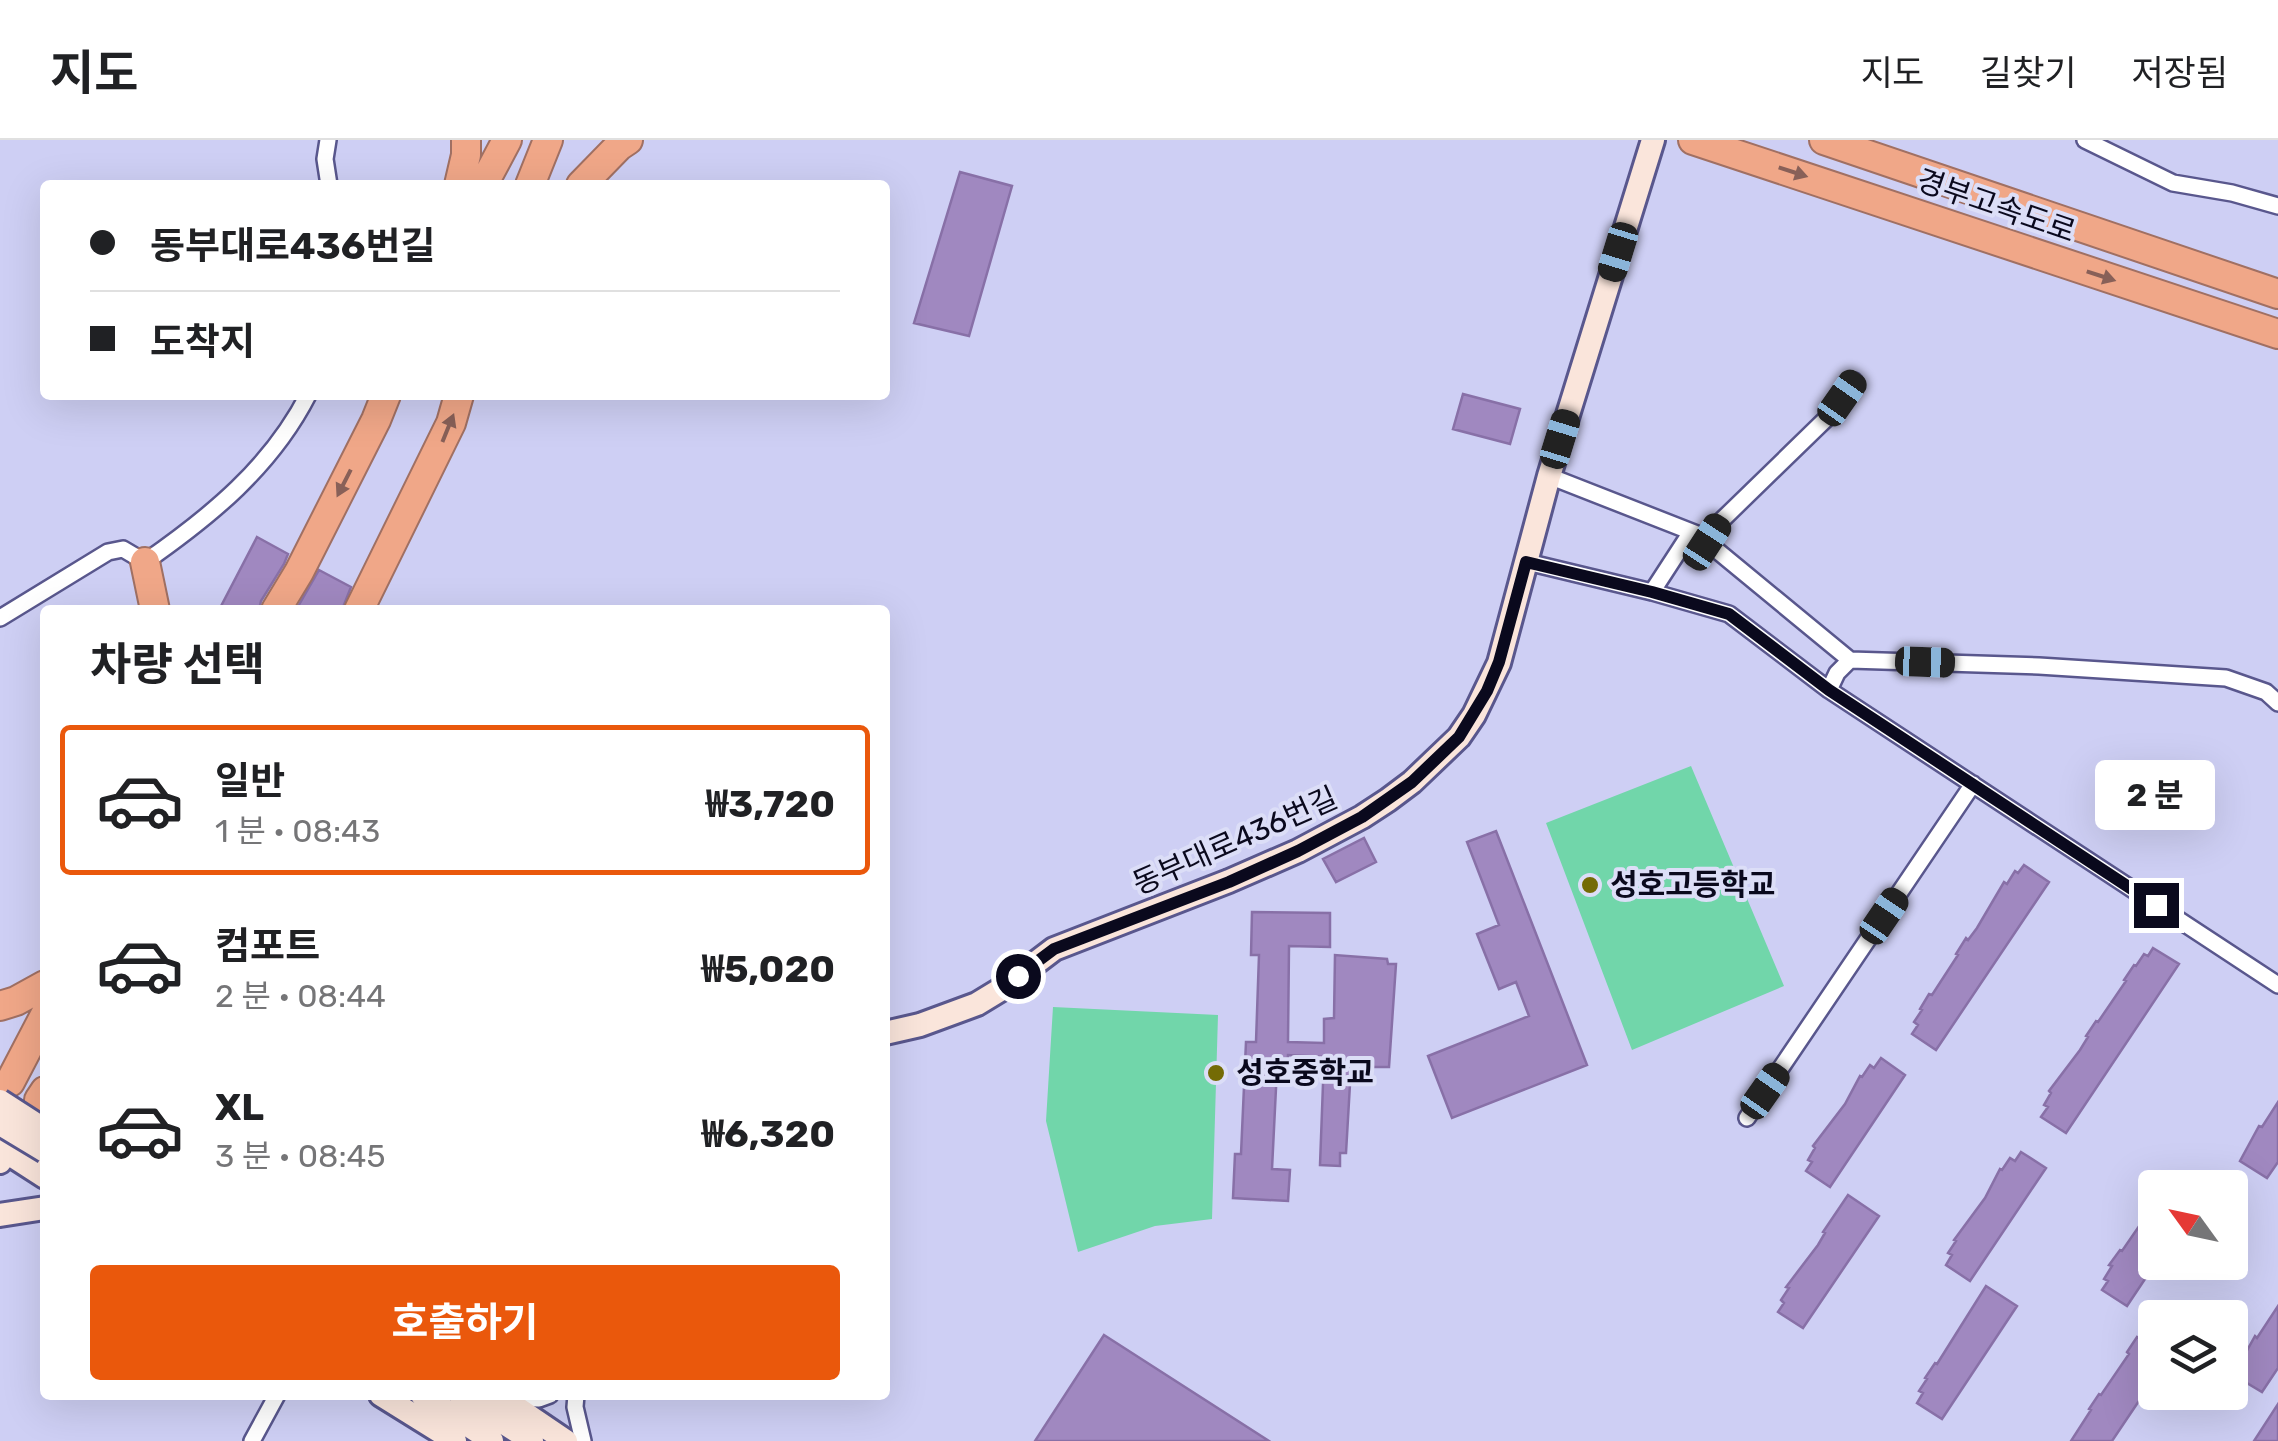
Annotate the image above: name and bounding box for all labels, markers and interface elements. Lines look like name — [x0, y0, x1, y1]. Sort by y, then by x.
text: 지도 — [50, 45, 138, 102]
text: 지도 — [1860, 52, 1925, 94]
text: 길찾기 — [1980, 52, 2076, 94]
text: 저장됨 — [2131, 52, 2228, 94]
street label: 경부고속도로 — [1912, 162, 2080, 250]
one-way arrow — [1779, 166, 1809, 181]
car — [1595, 219, 1641, 285]
text: 동부대로436번길 — [150, 223, 436, 269]
one-way arrow — [2087, 269, 2117, 284]
text: 도착지 — [150, 319, 255, 365]
car — [1813, 365, 1871, 431]
car — [1537, 406, 1583, 472]
one-way arrow — [440, 413, 456, 443]
one-way arrow — [336, 468, 353, 497]
car — [1678, 509, 1736, 575]
text: 차량 선택 — [90, 638, 265, 691]
car — [1894, 646, 1956, 678]
icon: car — [95, 755, 185, 845]
text: 일반 — [215, 758, 285, 804]
callout: 2 분 — [2096, 760, 2216, 830]
text: 2 분 — [2126, 776, 2184, 814]
street label: 동부대로436번길 — [1127, 780, 1343, 902]
text: ₩3,720 — [706, 781, 835, 827]
text: 1 분 · 08:43 — [215, 812, 380, 850]
place label: 성호고등학교 — [1610, 867, 1776, 903]
marker: 성호고등학교 — [1579, 874, 1601, 896]
car — [1855, 883, 1913, 949]
route end — [2134, 883, 2179, 928]
icon: car — [95, 920, 185, 1010]
text: 컴포트 — [215, 923, 320, 969]
text: ₩5,020 — [702, 946, 835, 992]
route start — [996, 954, 1041, 999]
text: 2 분 · 08:44 — [215, 977, 386, 1015]
place label: 성호중학교 — [1236, 1055, 1374, 1091]
car — [1736, 1058, 1794, 1124]
marker: 성호중학교 — [1205, 1062, 1227, 1084]
text: XL — [215, 1084, 264, 1130]
icon: car — [95, 1085, 185, 1175]
text: ₩6,320 — [702, 1111, 835, 1157]
text: 3 분 · 08:45 — [215, 1137, 386, 1175]
north arrow — [2138, 1170, 2248, 1280]
map controls — [2138, 1170, 2248, 1410]
button: 호출하기 — [90, 1265, 840, 1380]
button: layers — [2138, 1300, 2248, 1410]

